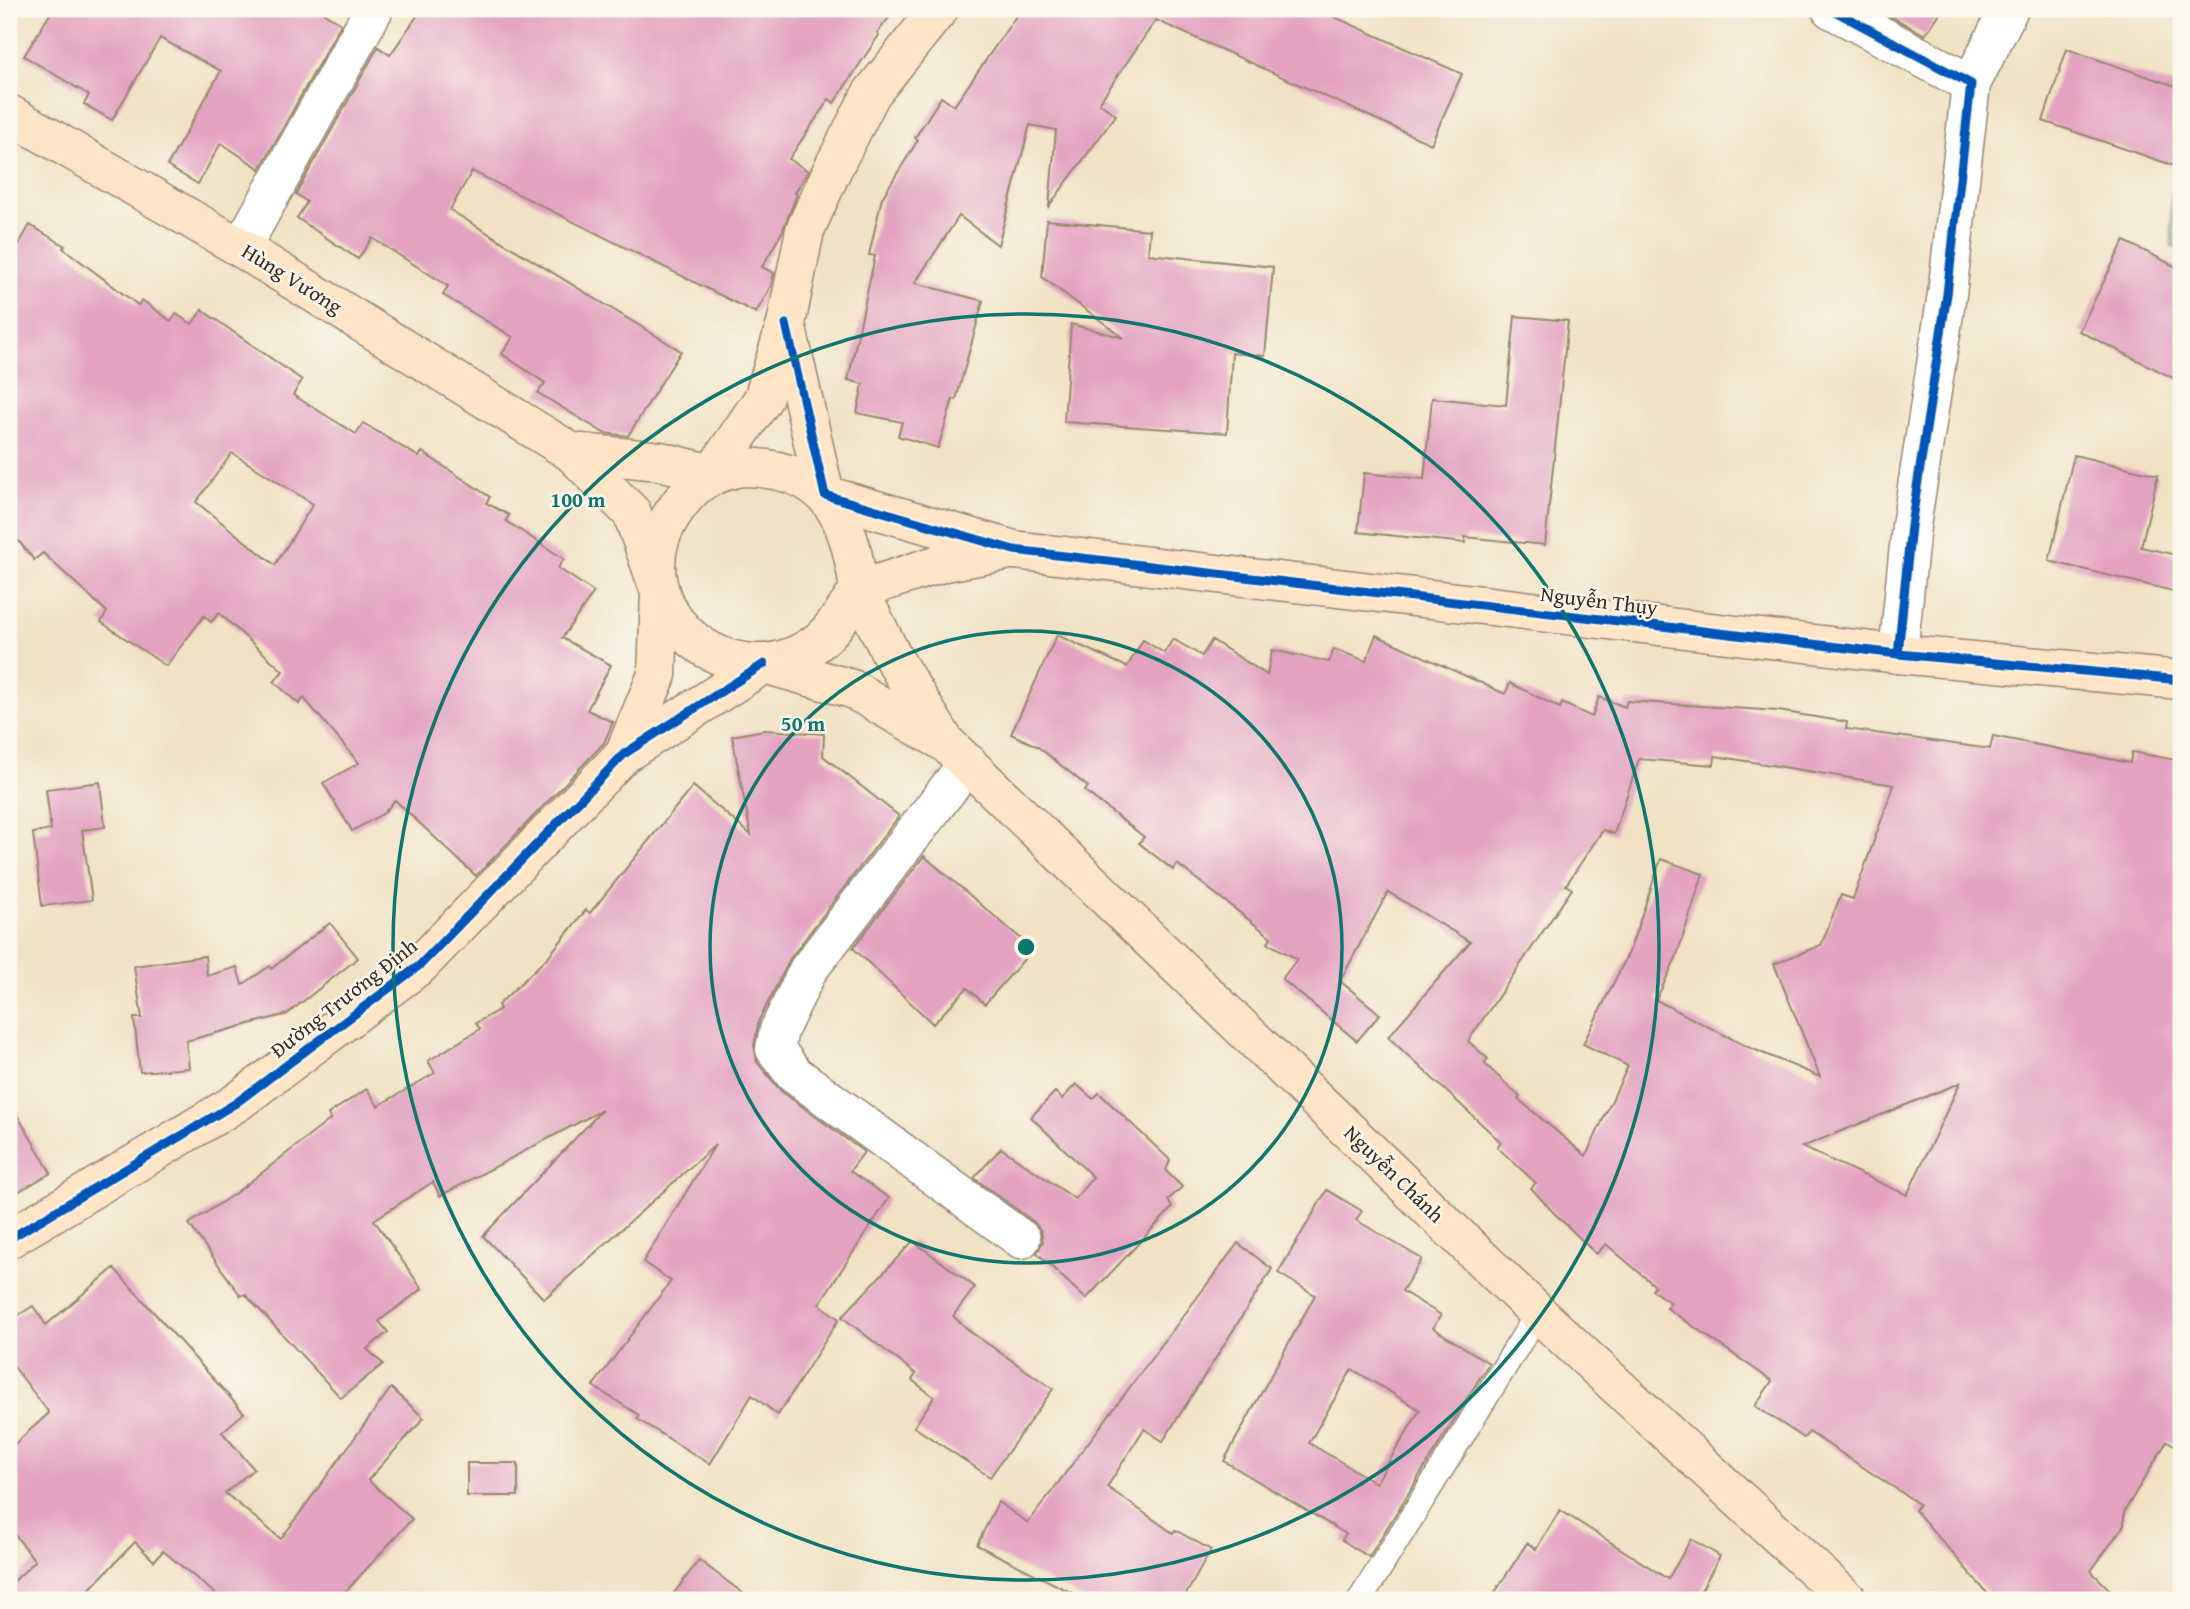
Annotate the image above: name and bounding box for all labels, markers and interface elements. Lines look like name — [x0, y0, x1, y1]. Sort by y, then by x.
street label: Hùng Vương — [236, 235, 349, 322]
text: 100 m — [550, 484, 606, 515]
street label: Nguyễn Thụy — [1539, 578, 1660, 623]
text: 50 m — [781, 708, 825, 739]
street label: Đường Trương Định — [264, 930, 424, 1065]
centre of rings — [1014, 935, 1038, 959]
street label: Nguyễn Chánh — [1337, 1118, 1452, 1230]

